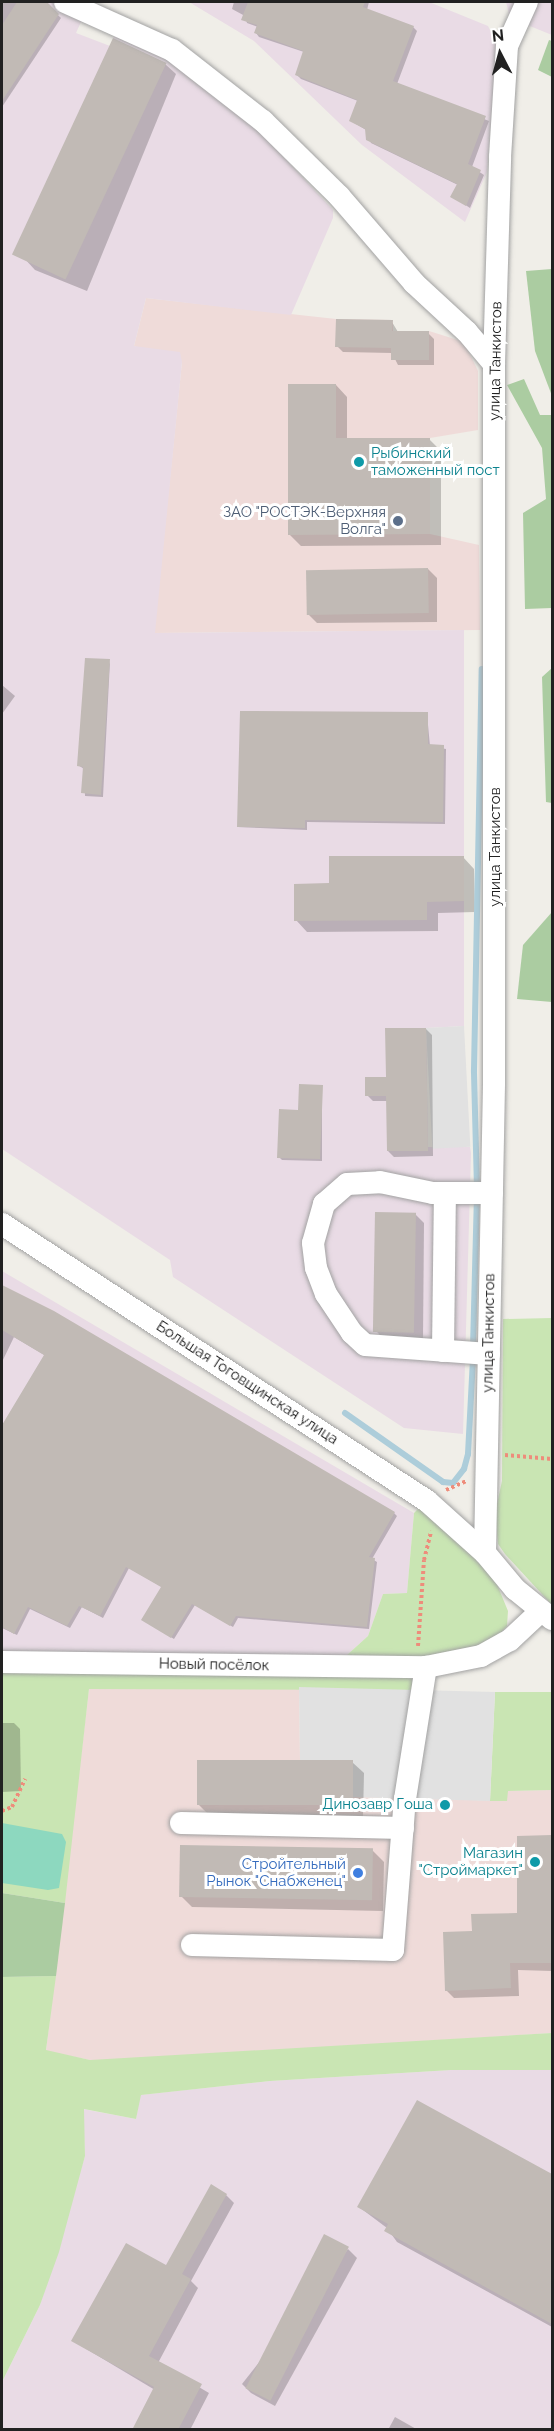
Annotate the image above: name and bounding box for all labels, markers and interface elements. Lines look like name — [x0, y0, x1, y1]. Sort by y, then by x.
north arrow — [470, 24, 530, 84]
text: N — [491, 26, 505, 46]
street label: улица Танкистов — [486, 301, 506, 421]
place label: Рыбинский таможенный пост — [371, 444, 500, 479]
marker: Рыбинский таможенный пост — [352, 455, 366, 469]
place label: ЗАО "РОСТЭК-Верхняя Волга" — [223, 503, 386, 538]
marker: ЗАО "РОСТЭК-Верхняя Волга" — [391, 514, 405, 528]
street label: улица Танкистов — [487, 787, 505, 907]
street label: улица Танкистов — [479, 1273, 499, 1393]
street label: Большая Тоговщинская улица — [152, 1317, 342, 1449]
street label: Новый посёлок — [159, 1655, 269, 1675]
place label: Динозавр Гоша — [322, 1796, 433, 1814]
marker: Динозавр Гоша — [438, 1798, 452, 1812]
place label: Магазин "Строймаркет" — [418, 1844, 523, 1879]
place label: Стройтельный Рынок "Снабженец" — [206, 1855, 346, 1890]
marker: Магазин "Строймаркет" — [528, 1855, 542, 1869]
marker: Стройтельный Рынок "Снабженец" — [351, 1866, 365, 1880]

